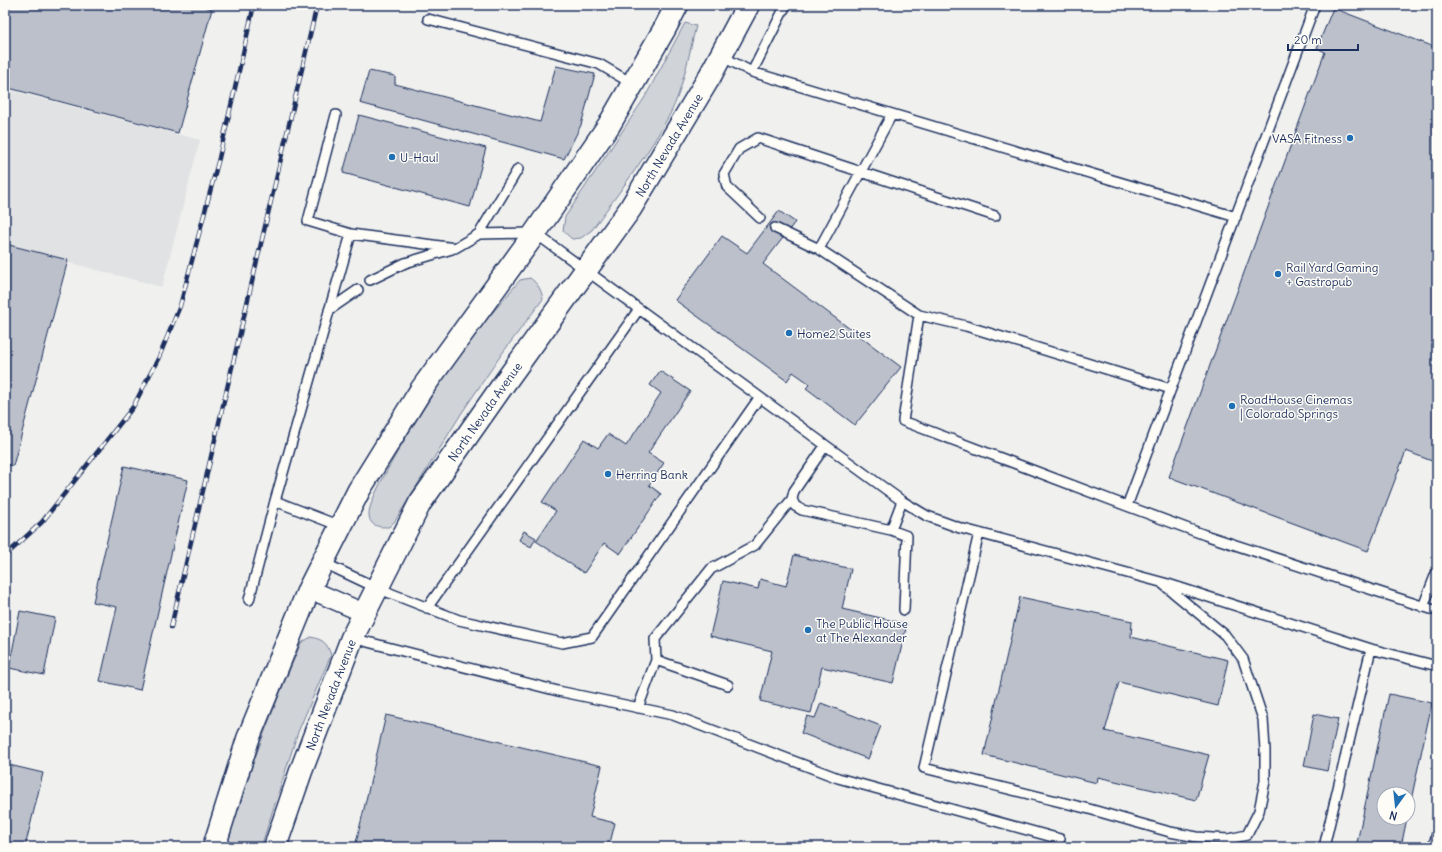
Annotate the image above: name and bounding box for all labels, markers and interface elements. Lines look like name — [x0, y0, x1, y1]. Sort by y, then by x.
scale bar — [1288, 26, 1358, 52]
text: 20 m — [1294, 32, 1322, 47]
street label: North Nevada Avenue — [632, 91, 705, 199]
place label: VASA Fitness — [1272, 131, 1342, 146]
marker: VASA Fitness — [1345, 133, 1355, 143]
place label: U-Haul — [400, 150, 438, 165]
marker: U-Haul — [387, 152, 397, 162]
place label: Rail Yard Gaming + Gastropub — [1286, 260, 1378, 289]
marker: Rail Yard Gaming + Gastropub — [1273, 269, 1283, 279]
place label: Home2 Suites — [797, 326, 871, 341]
marker: Home2 Suites — [784, 328, 794, 338]
street label: North Nevada Avenue — [444, 359, 525, 464]
place label: RoadHouse Cinemas | Colorado Springs — [1240, 392, 1352, 421]
marker: RoadHouse Cinemas | Colorado Springs — [1227, 401, 1237, 411]
place label: Herring Bank — [616, 467, 688, 482]
marker: Herring Bank — [603, 469, 613, 479]
place label: The Public House at The Alexander — [816, 616, 908, 645]
marker: The Public House at The Alexander — [803, 625, 813, 635]
street label: North Nevada Avenue — [302, 637, 358, 752]
north arrow — [1376, 786, 1416, 826]
text: N — [1388, 808, 1399, 823]

